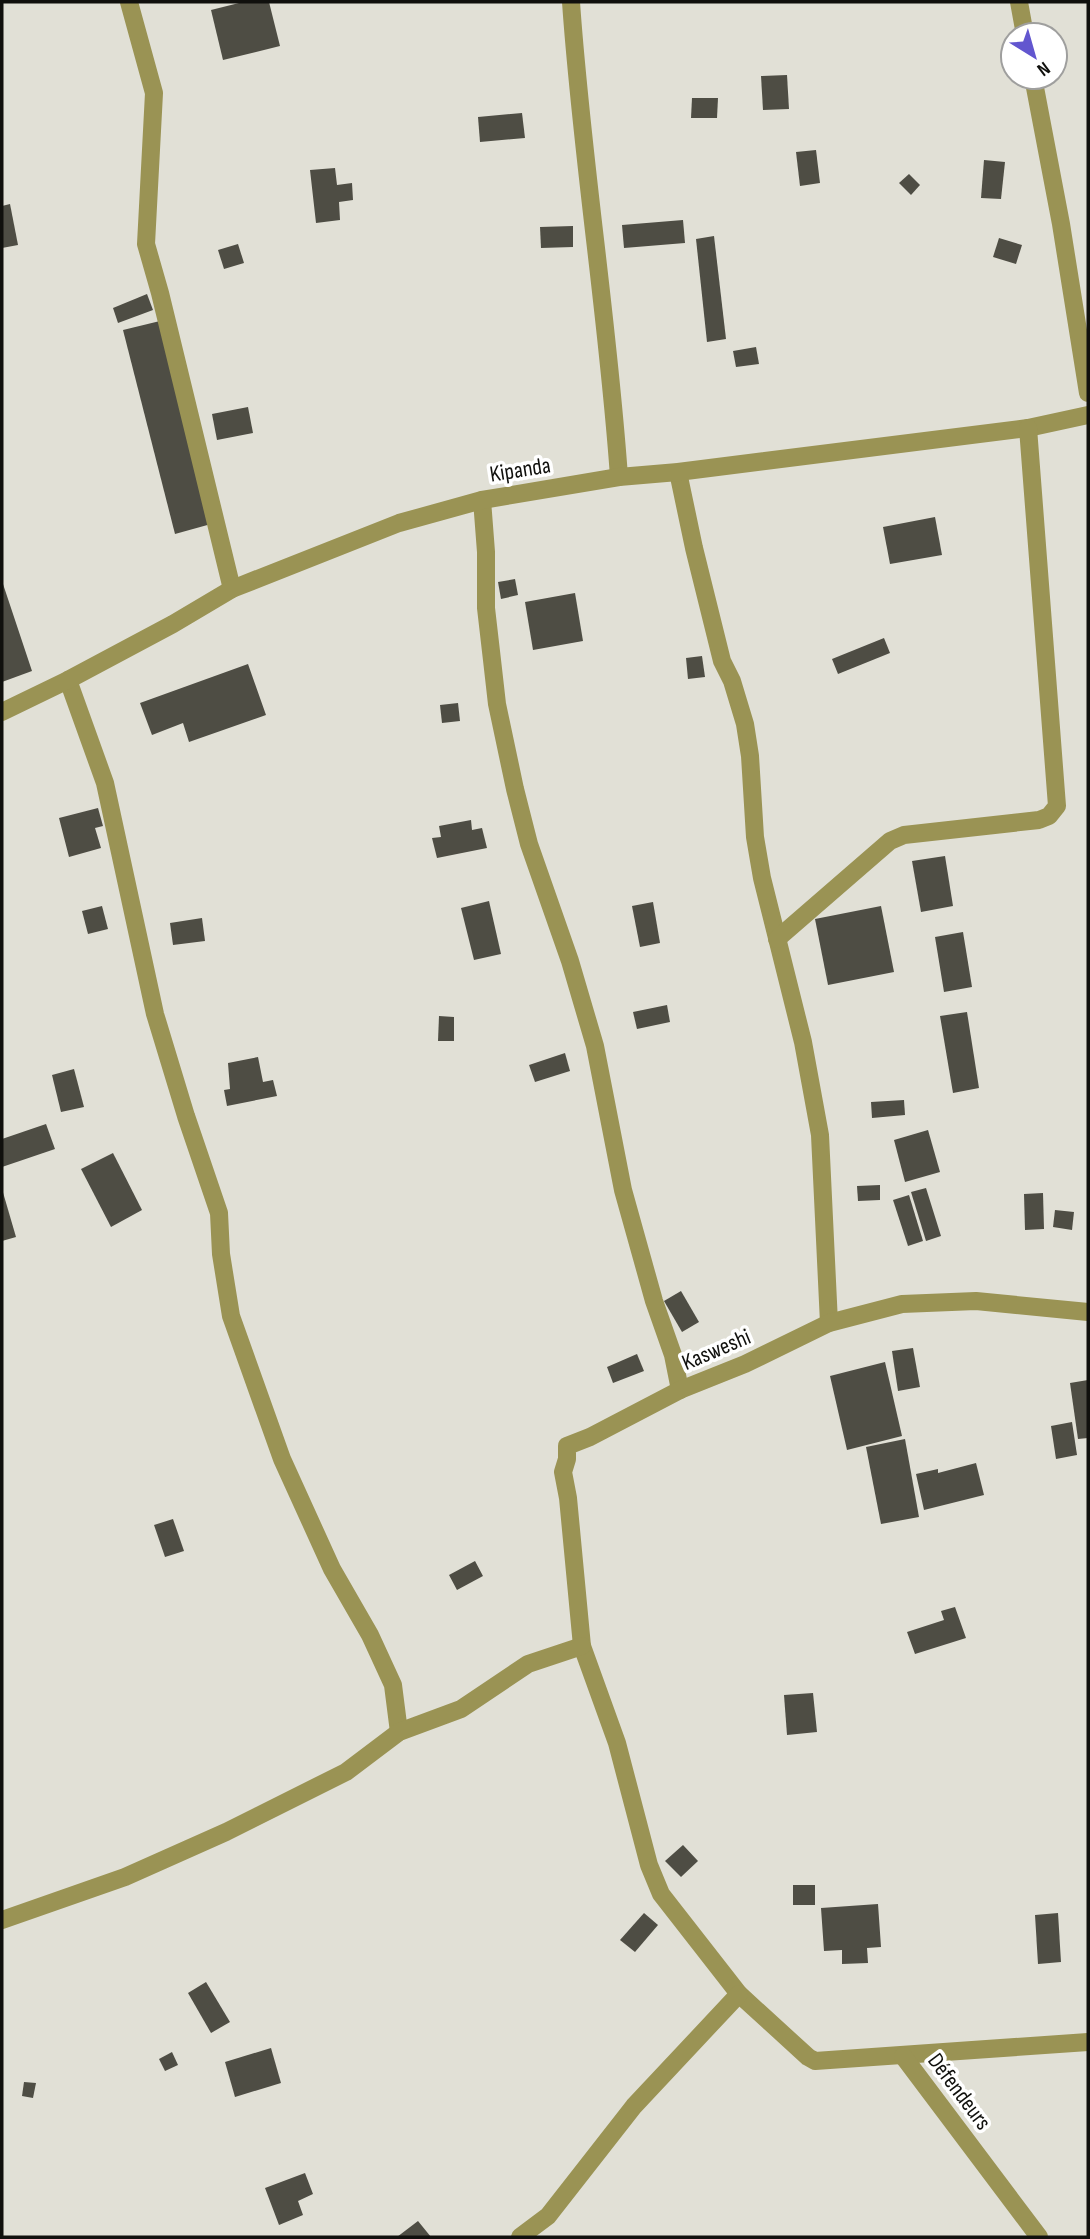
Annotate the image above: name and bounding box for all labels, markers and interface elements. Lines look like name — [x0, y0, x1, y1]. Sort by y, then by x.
north arrow — [999, 21, 1069, 91]
text: N — [1032, 56, 1054, 81]
street label: Kipanda — [488, 451, 553, 489]
street label: Kasweshi — [678, 1323, 755, 1377]
street label: Défendeurs — [921, 2048, 997, 2135]

